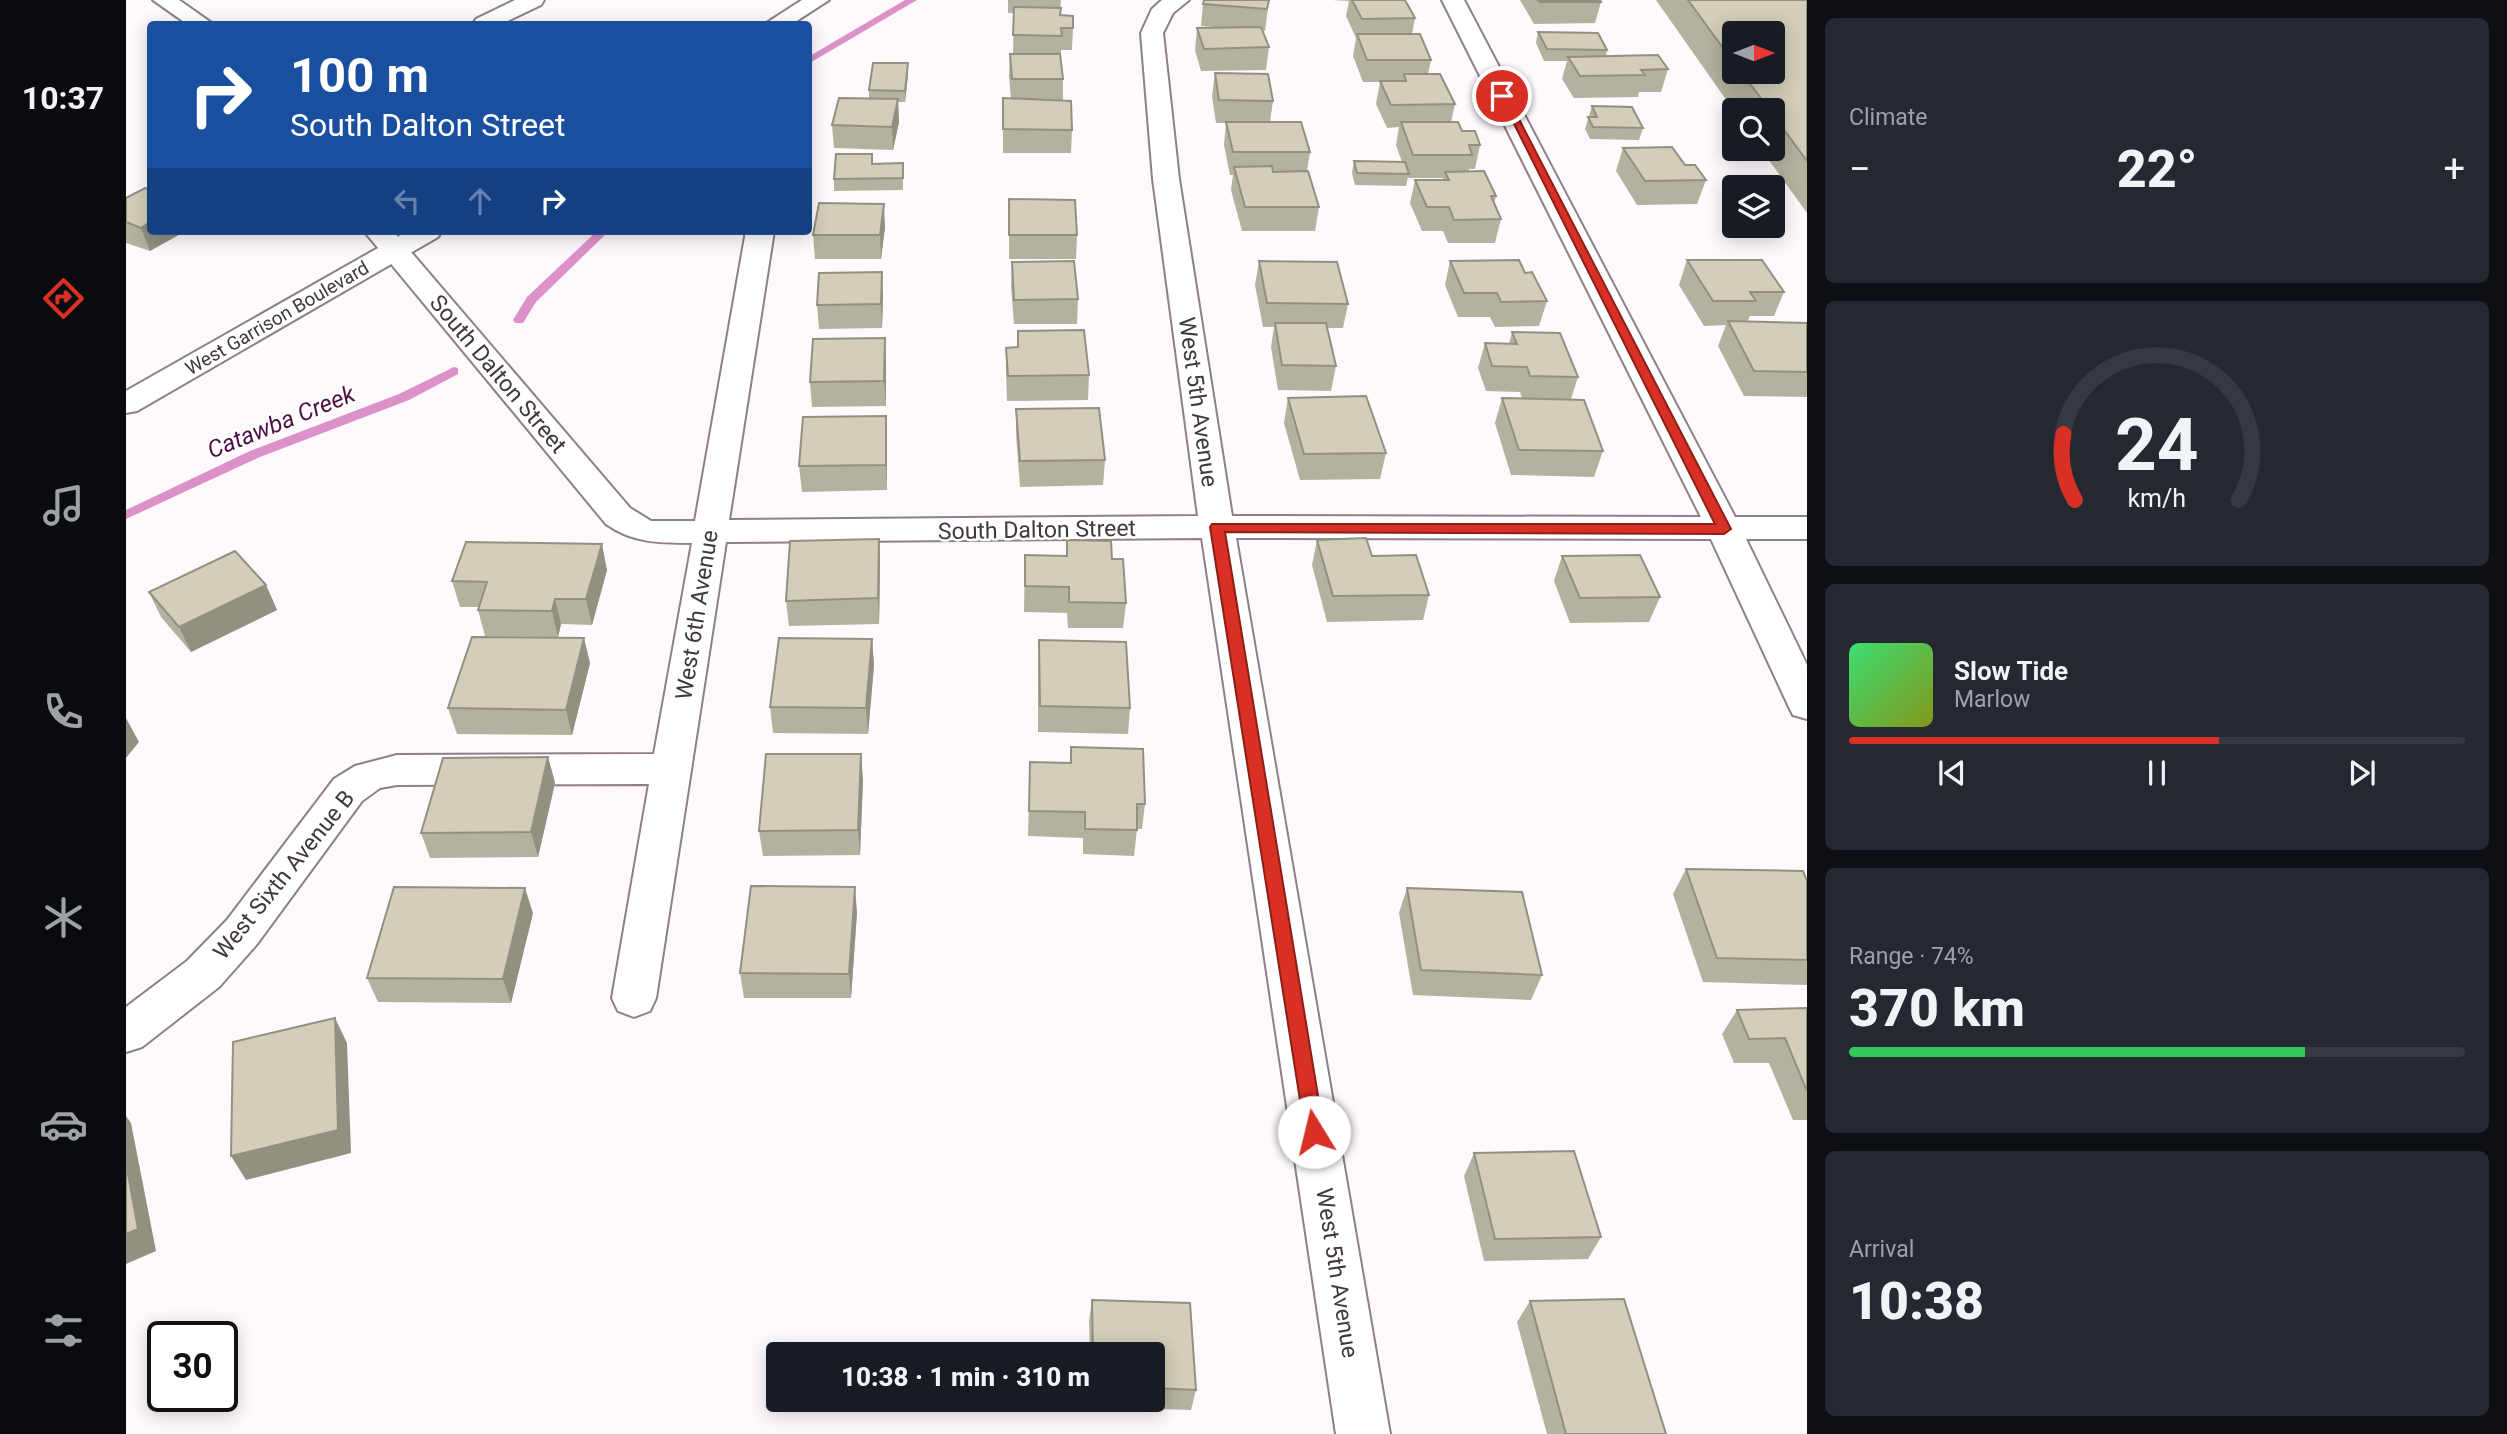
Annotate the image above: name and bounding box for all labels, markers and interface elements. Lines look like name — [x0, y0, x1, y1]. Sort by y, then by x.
north arrow — [1722, 21, 1785, 84]
map controls — [1722, 21, 1785, 238]
text: 100 m — [290, 47, 429, 104]
icon: right — [175, 49, 266, 140]
pin — [1472, 66, 1532, 126]
icon: arrive — [1483, 77, 1521, 115]
text: 10:37 — [22, 79, 104, 117]
button: search — [1722, 98, 1785, 161]
text: Climate — [1849, 104, 1928, 131]
text: South Dalton Street — [290, 106, 566, 144]
text: 22° — [2117, 139, 2197, 200]
text: − — [1849, 147, 1871, 191]
text: + — [2443, 147, 2465, 191]
button: layers — [1722, 175, 1785, 238]
icon: left — [388, 182, 426, 220]
icon: ahead — [461, 182, 499, 220]
icon: right — [534, 182, 572, 220]
street label: West Garrison Boulevard — [181, 256, 373, 380]
icon: directions — [39, 274, 88, 323]
street label: South Dalton Street — [424, 289, 572, 459]
street label: West 5th Avenue — [1173, 315, 1223, 489]
water label: Catawba Creek — [203, 379, 360, 464]
text: 24 — [2115, 402, 2199, 488]
icon: music — [39, 481, 88, 530]
text: km/h — [2128, 484, 2186, 513]
street label: South Dalton Street — [938, 515, 1136, 545]
street label: West 6th Avenue — [670, 528, 724, 702]
text: Slow Tide — [1954, 656, 2068, 686]
text: Marlow — [1954, 686, 2030, 713]
icon: phone — [39, 687, 88, 736]
icon: previous — [1933, 754, 1971, 792]
icon: pause — [2138, 754, 2176, 792]
icon: next — [2343, 754, 2381, 792]
street label: West Sixth Avenue B — [208, 785, 360, 965]
icon: climate — [39, 893, 88, 942]
text: Range · 74% — [1849, 943, 1974, 970]
text: 370 km — [1849, 978, 2025, 1039]
position arrow — [1277, 1095, 1351, 1169]
icon: car — [39, 1100, 88, 1149]
street label: West 5th Avenue — [1310, 1186, 1364, 1360]
text: Arrival — [1849, 1236, 1914, 1263]
text: 10:38 — [1849, 1271, 1984, 1332]
icon: filters — [39, 1306, 88, 1355]
speed limit sign: 30 — [147, 1321, 238, 1412]
text: 10:38 · 1 min · 310 m — [841, 1362, 1090, 1392]

